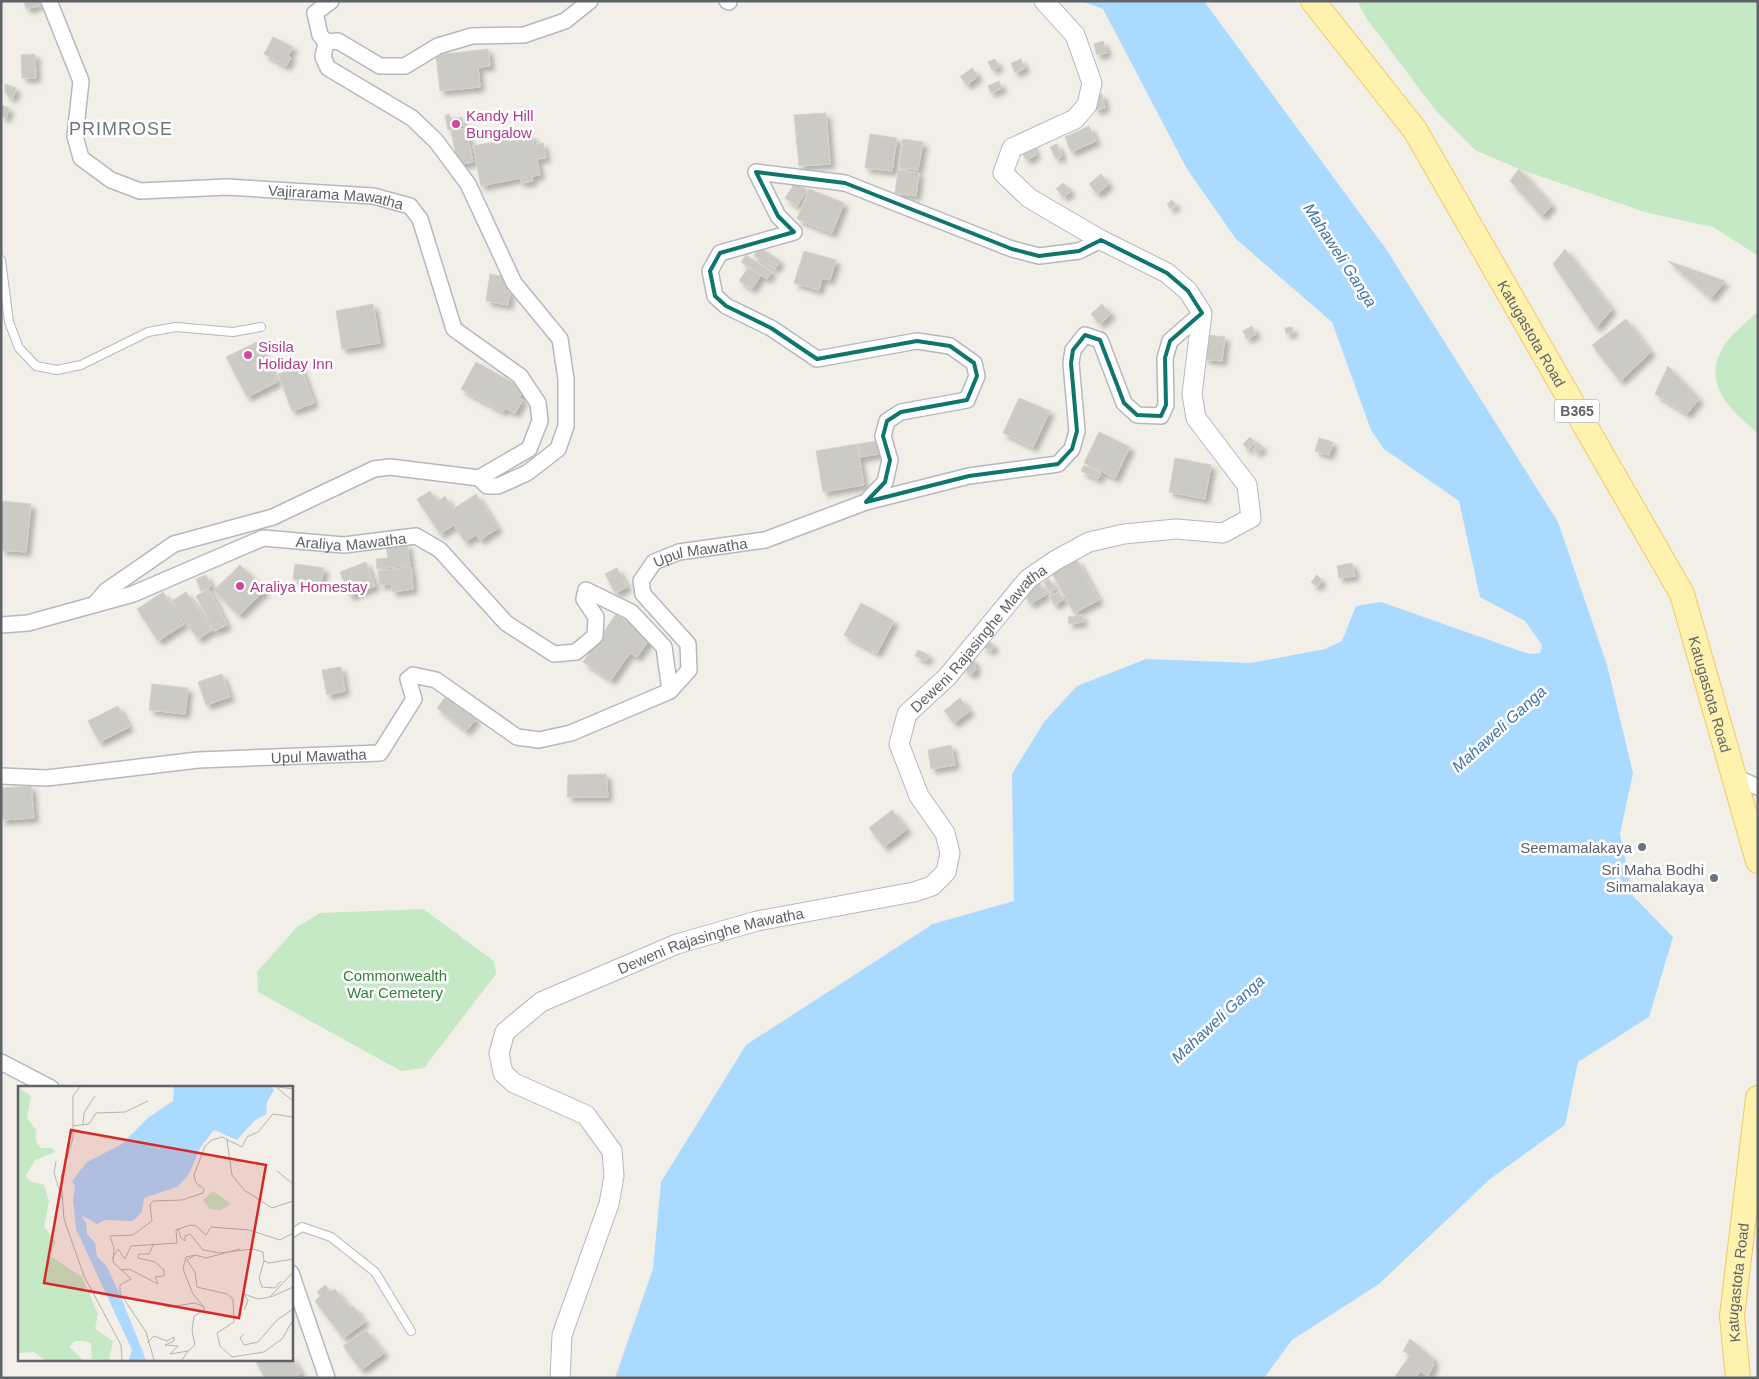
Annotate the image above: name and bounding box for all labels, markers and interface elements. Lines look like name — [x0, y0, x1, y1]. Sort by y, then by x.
place label: Kandy Hill Bungalow — [466, 107, 534, 141]
marker: Kandy Hill Bungalow — [450, 118, 462, 130]
district label: PRIMROSE — [69, 119, 173, 139]
street label: Vajirarama Mawatha — [268, 181, 406, 213]
water label: Mahaweli Ganga — [1300, 200, 1380, 310]
street label: Katugastota Road — [1495, 277, 1569, 390]
place label: Sisila Holiday Inn — [258, 338, 333, 372]
marker: Sisila Holiday Inn — [242, 349, 254, 361]
road number: B365 — [1554, 400, 1600, 422]
street label: Araliya Mawatha — [295, 529, 408, 554]
street label: Upul Mawatha — [651, 534, 749, 570]
street label: Deweni Rajasinghe Mawatha — [907, 560, 1050, 715]
place label: Araliya Homestay — [250, 578, 368, 595]
marker: Araliya Homestay — [234, 580, 246, 592]
street label: Katugastota Road — [1686, 634, 1735, 754]
water label: Mahaweli Ganga — [1449, 682, 1549, 775]
street label: Upul Mawatha — [271, 745, 368, 766]
place label: Seemamalakaya — [1520, 839, 1633, 856]
marker: Seemamalakaya — [1636, 841, 1648, 853]
place label: Sri Maha Bodhi Simamalakaya — [1601, 861, 1705, 895]
marker: Sri Maha Bodhi Simamalakaya — [1708, 872, 1720, 884]
street label: Deweni Rajasinghe Mawatha — [615, 904, 806, 977]
park label: Commonwealth War Cemetery — [343, 967, 447, 1001]
water label: Mahaweli Ganga — [1168, 972, 1268, 1066]
inset map — [18, 1086, 292, 1362]
street label: Katugastota Road — [1723, 1222, 1752, 1343]

